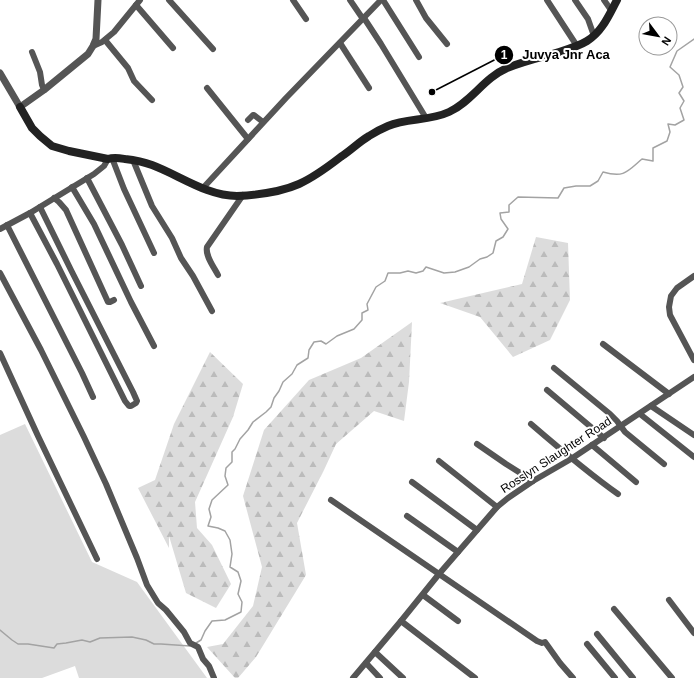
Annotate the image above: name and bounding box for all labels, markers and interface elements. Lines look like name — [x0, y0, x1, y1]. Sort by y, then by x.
north arrow — [638, 16, 678, 56]
text: N — [659, 35, 674, 48]
callout: Juvya Jnr Aca — [494, 42, 618, 67]
text: Juvya Jnr Aca — [522, 47, 611, 62]
text: 1 — [501, 48, 508, 62]
street label: Rosslyn Slaughter Road — [498, 414, 614, 496]

